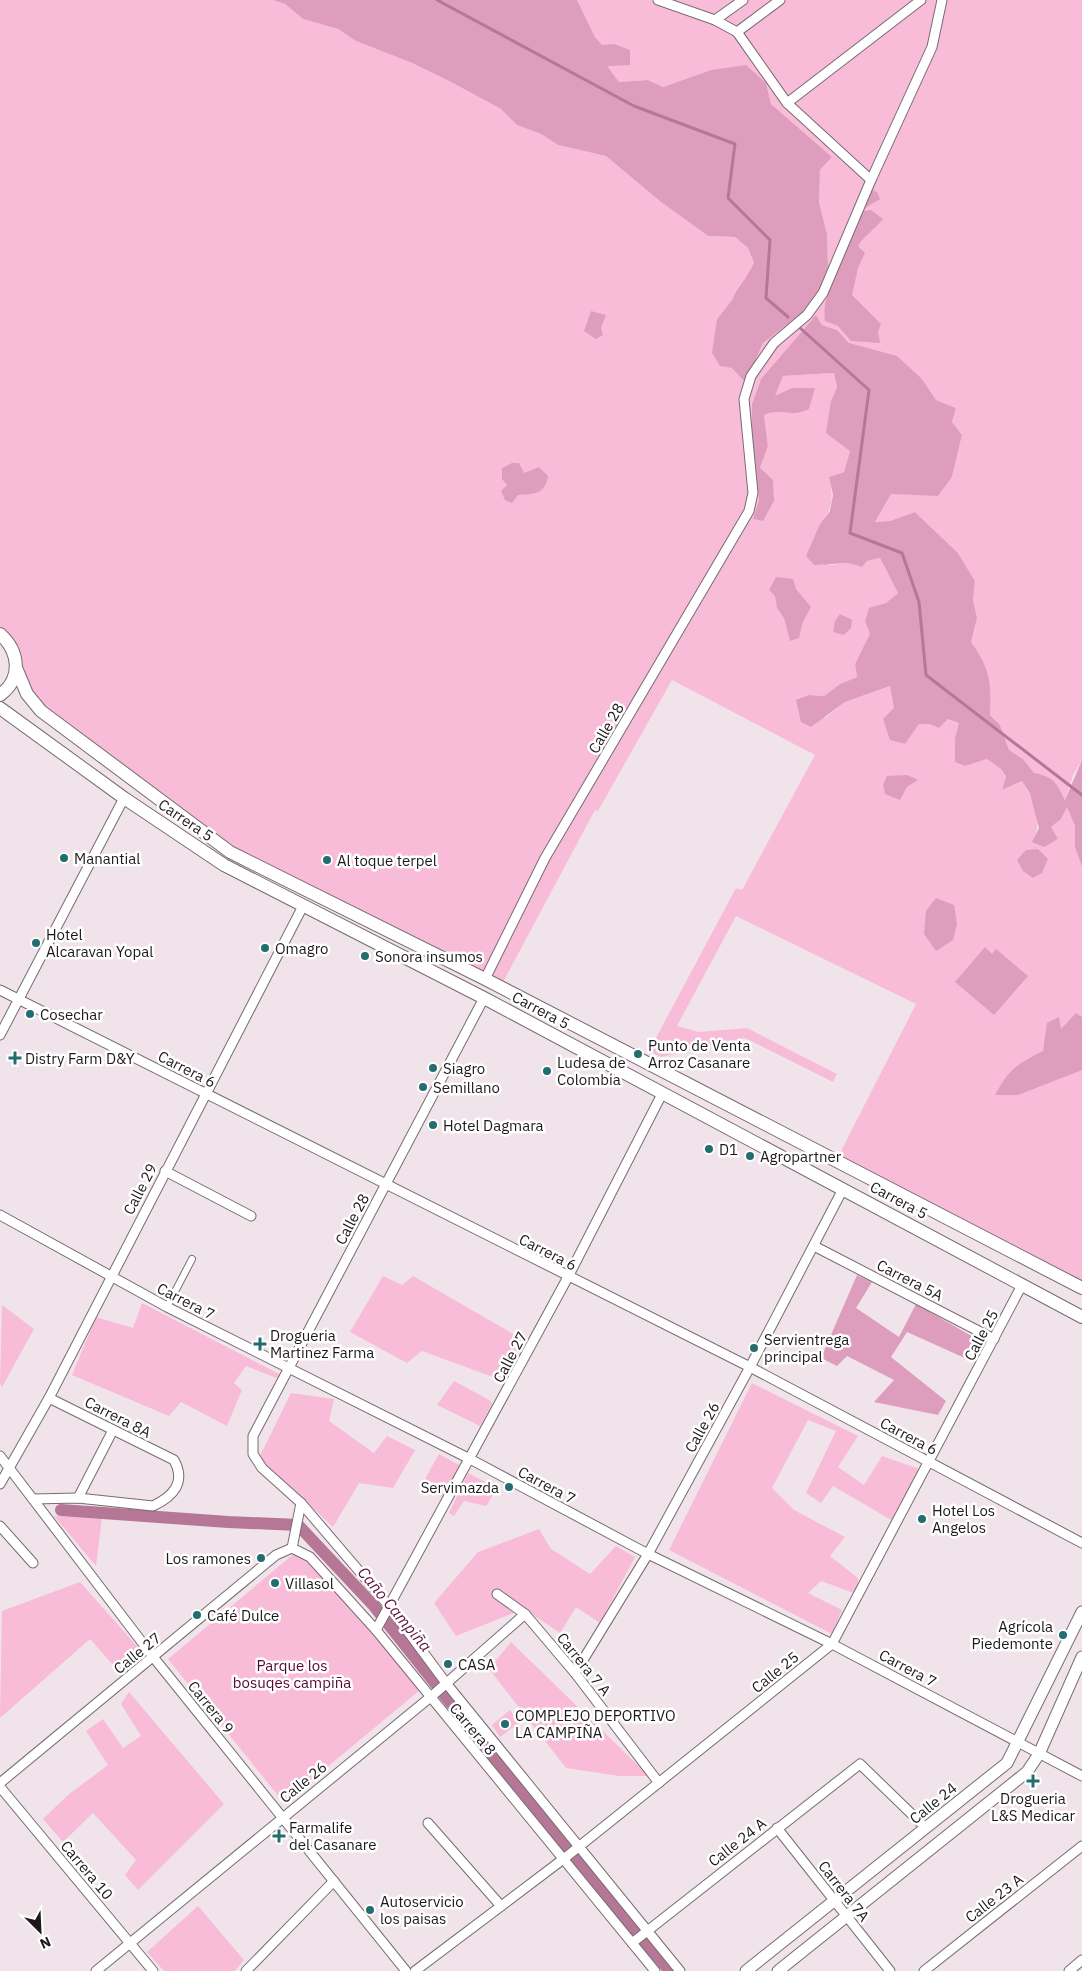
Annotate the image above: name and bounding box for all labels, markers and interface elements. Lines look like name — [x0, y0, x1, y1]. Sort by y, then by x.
street label: Calle 28 — [584, 699, 628, 757]
street label: Carrera 5 — [155, 795, 217, 845]
place label: Manantial — [74, 849, 140, 868]
place label: Al toque terpel — [337, 851, 437, 870]
marker: Manantial — [58, 852, 70, 864]
marker: Al toque terpel — [321, 854, 333, 866]
place label: Hotel Alcaravan Yopal — [46, 925, 153, 961]
marker: Hotel Alcaravan Yopal — [30, 937, 42, 949]
place label: Omagro — [275, 939, 328, 958]
marker: Omagro — [259, 942, 271, 954]
place label: Sonora insumos — [375, 947, 483, 966]
marker: Sonora insumos — [359, 950, 371, 962]
street label: Carrera 5 — [509, 987, 573, 1033]
place label: Cosechar — [40, 1005, 103, 1024]
marker: Cosechar — [24, 1008, 36, 1020]
place label: Punto de Venta Arroz Casanare — [648, 1036, 750, 1072]
street label: Carrera 6 — [155, 1046, 219, 1092]
marker: Punto de Venta Arroz Casanare — [632, 1048, 644, 1060]
place label: Distry Farm D&Y — [25, 1049, 135, 1068]
marker: Distry Farm D&Y — [9, 1052, 21, 1064]
place label: Ludesa de Colombia — [557, 1053, 626, 1089]
place label: Siagro — [443, 1059, 485, 1078]
marker: Siagro — [427, 1062, 439, 1074]
marker: Ludesa de Colombia — [541, 1065, 553, 1077]
place label: Semillano — [433, 1078, 500, 1097]
marker: Semillano — [417, 1081, 429, 1093]
place label: Hotel Dagmara — [443, 1116, 544, 1135]
marker: Hotel Dagmara — [427, 1119, 439, 1131]
place label: D1 — [719, 1140, 738, 1159]
marker: D1 — [703, 1143, 715, 1155]
place label: Agropartner — [760, 1147, 842, 1166]
marker: Agropartner — [744, 1150, 756, 1162]
street label: Calle 29 — [119, 1160, 161, 1218]
street label: Carrera 5 — [867, 1177, 931, 1223]
street label: Calle 28 — [331, 1190, 373, 1248]
street label: Carrera 6 — [516, 1229, 580, 1275]
street label: Carrera 5A — [874, 1255, 947, 1305]
street label: Carrera 7 — [154, 1278, 218, 1324]
street label: Calle 25 — [960, 1306, 1002, 1364]
place label: Drogueria Martinez Farma — [270, 1326, 374, 1362]
street label: Calle 27 — [489, 1328, 531, 1386]
place label: Servientrega principal — [764, 1330, 849, 1366]
marker: Drogueria Martinez Farma — [254, 1338, 266, 1350]
marker: Servientrega principal — [748, 1342, 760, 1354]
street label: Carrera 8A — [82, 1392, 155, 1442]
street label: Calle 26 — [680, 1398, 724, 1456]
street label: Carrera 6 — [877, 1413, 941, 1459]
street label: Carrera 7 — [515, 1462, 579, 1508]
place label: Servimazda — [421, 1478, 499, 1497]
marker: Servimazda — [503, 1481, 515, 1493]
place label: Hotel Los Angelos — [932, 1501, 995, 1537]
marker: Hotel Los Angelos — [916, 1513, 928, 1525]
place label: Los ramones — [165, 1549, 251, 1568]
marker: Los ramones — [255, 1552, 267, 1564]
water label: Caño Campiña — [354, 1563, 436, 1655]
place label: Villasol — [285, 1574, 334, 1593]
marker: Villasol — [269, 1577, 281, 1589]
place label: Café Dulce — [207, 1606, 279, 1625]
marker: Café Dulce — [191, 1609, 203, 1621]
place label: Agrícola Piedemonte — [972, 1617, 1053, 1653]
street label: Calle 27 — [110, 1628, 164, 1678]
street label: Carrera 7 A — [553, 1629, 615, 1700]
marker: Agrícola Piedemonte — [1057, 1629, 1069, 1641]
street label: Carrera 7 — [876, 1645, 940, 1691]
street label: Calle 25 — [748, 1647, 802, 1697]
place label: CASA — [458, 1655, 496, 1674]
park label: Parque los bosuqes campiña — [233, 1656, 351, 1692]
marker: CASA — [442, 1658, 454, 1670]
street label: Carrera 9 — [184, 1677, 238, 1737]
street label: Carrera 8 — [446, 1699, 500, 1759]
place label: COMPLEJO DEPORTIVO LA CAMPIÑA — [515, 1706, 676, 1742]
marker: COMPLEJO DEPORTIVO LA CAMPIÑA — [499, 1718, 511, 1730]
street label: Calle 26 — [276, 1757, 330, 1807]
marker: Drogueria L&S Medicar — [1027, 1775, 1039, 1787]
street label: Calle 24 — [906, 1778, 960, 1828]
place label: Drogueria L&S Medicar — [991, 1789, 1075, 1825]
street label: Calle 24 A — [704, 1813, 770, 1871]
place label: Farmalife del Casanare — [289, 1818, 376, 1854]
marker: Farmalife del Casanare — [273, 1830, 285, 1842]
street label: Carrera 10 — [57, 1837, 117, 1903]
street label: Carrera 7A — [814, 1857, 874, 1926]
street label: Calle 23 A — [961, 1869, 1027, 1927]
place label: Autoservicio los paisas — [380, 1892, 464, 1928]
marker: Autoservicio los paisas — [364, 1904, 376, 1916]
north arrow — [15, 1906, 65, 1956]
text: N — [37, 1933, 54, 1953]

